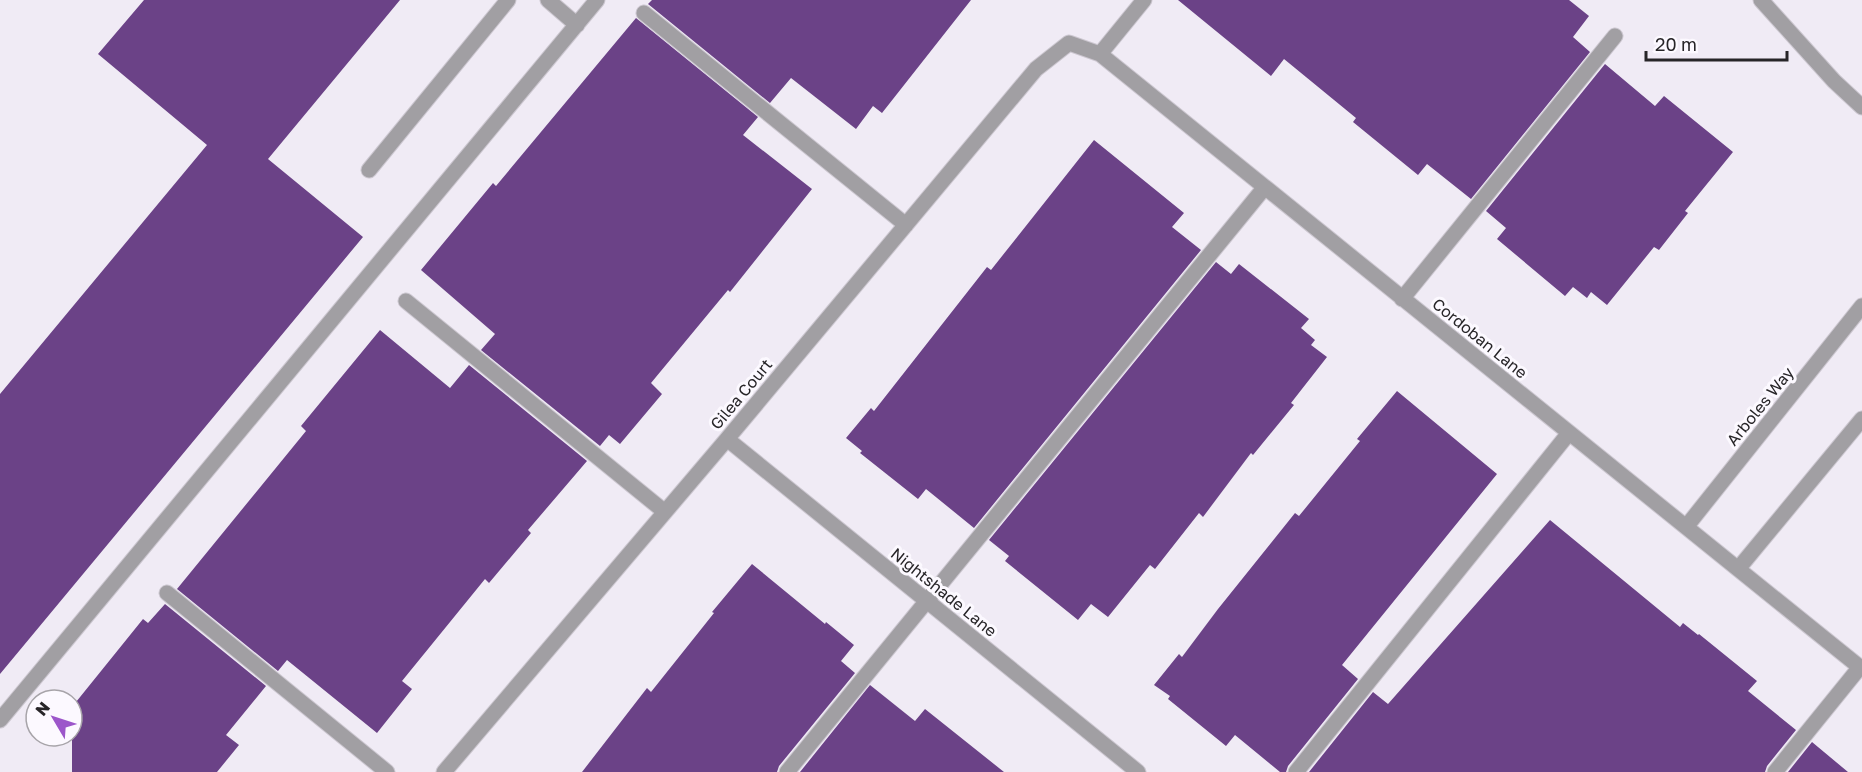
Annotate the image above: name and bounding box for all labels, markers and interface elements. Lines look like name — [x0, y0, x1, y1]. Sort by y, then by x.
scale bar — [1646, 24, 1787, 62]
text: 20 m — [1655, 33, 1697, 55]
street label: Cordoban Lane — [1429, 294, 1531, 382]
street label: Gilea Court — [706, 355, 776, 433]
street label: Arboles Way — [1722, 363, 1798, 449]
street label: Nightshade Lane — [887, 543, 1001, 641]
north arrow — [24, 688, 84, 748]
text: N — [31, 698, 54, 720]

